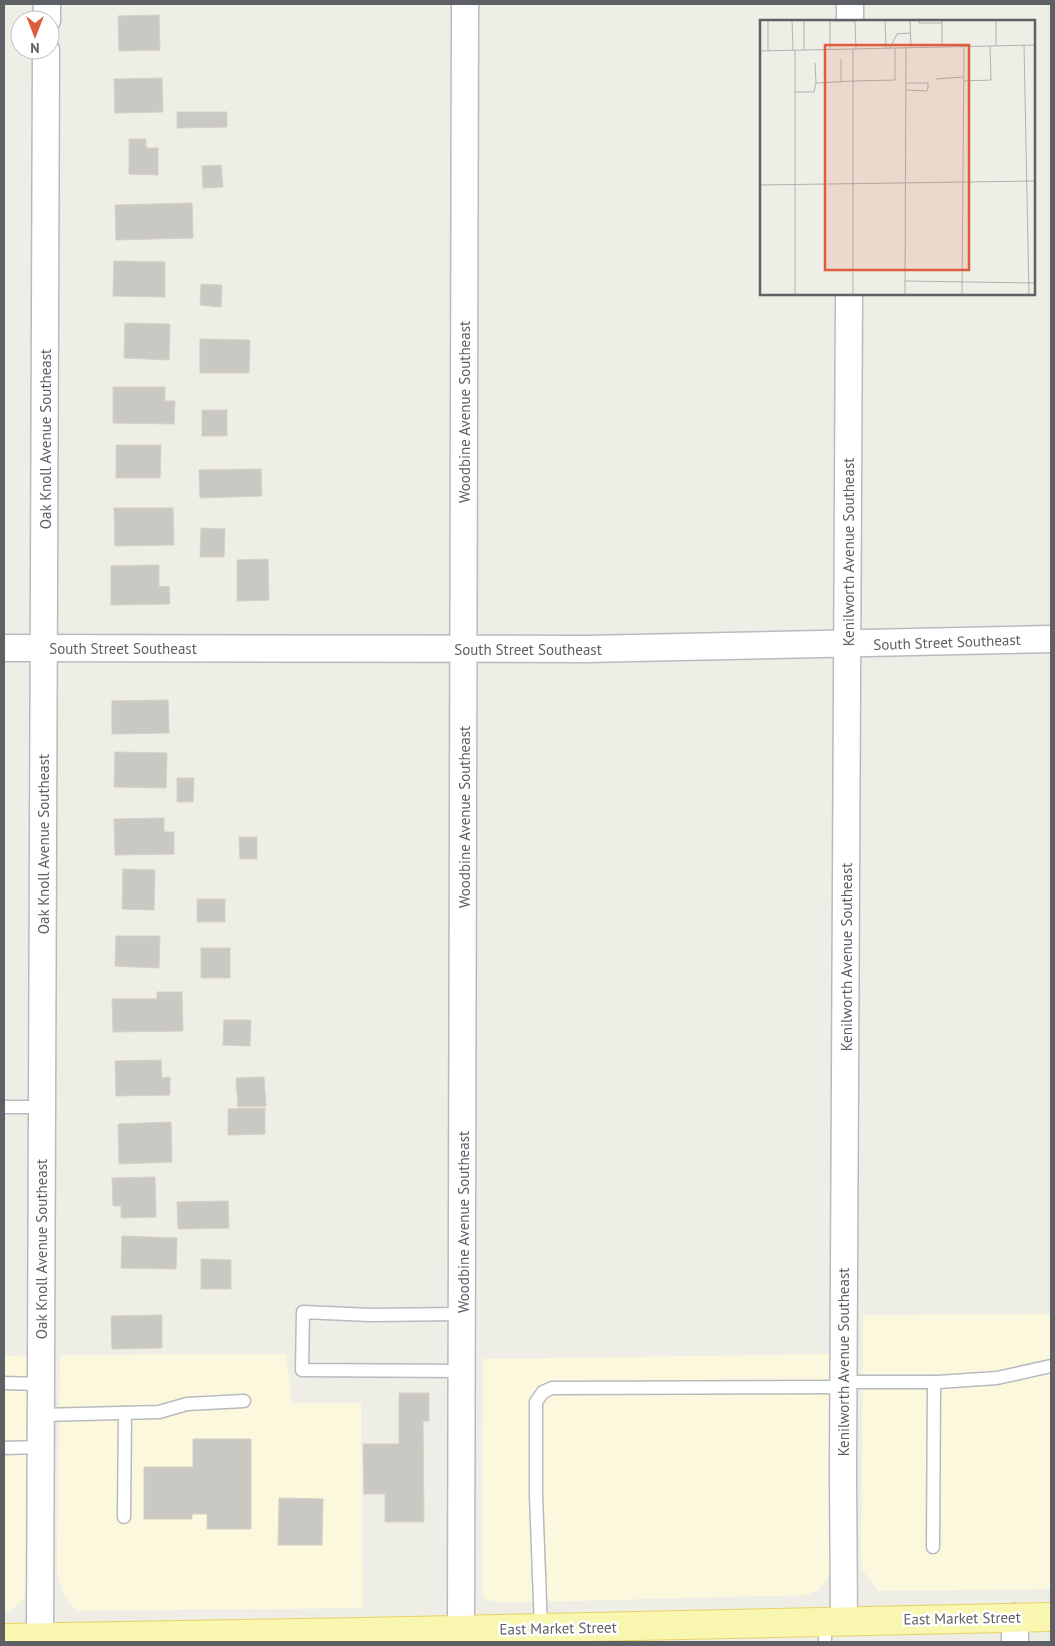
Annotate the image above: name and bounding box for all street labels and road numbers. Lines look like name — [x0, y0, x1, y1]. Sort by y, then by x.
street label: Woodbine Avenue Southeast — [455, 321, 474, 503]
street label: Oak Knoll Avenue Southeast — [36, 349, 55, 529]
street label: Kenilworth Avenue Southeast — [839, 458, 858, 646]
street label: South Street Southeast — [873, 630, 1021, 654]
street label: South Street Southeast — [49, 639, 197, 658]
street label: South Street Southeast — [454, 640, 602, 659]
street label: Woodbine Avenue Southeast — [455, 726, 474, 908]
street label: Oak Knoll Avenue Southeast — [34, 754, 53, 934]
street label: Kenilworth Avenue Southeast — [837, 863, 856, 1051]
street label: Woodbine Avenue Southeast — [454, 1131, 473, 1313]
street label: Oak Knoll Avenue Southeast — [32, 1159, 51, 1339]
street label: Kenilworth Avenue Southeast — [834, 1268, 853, 1456]
street label: East Market Street — [903, 1607, 1021, 1629]
street label: East Market Street — [499, 1617, 617, 1639]

